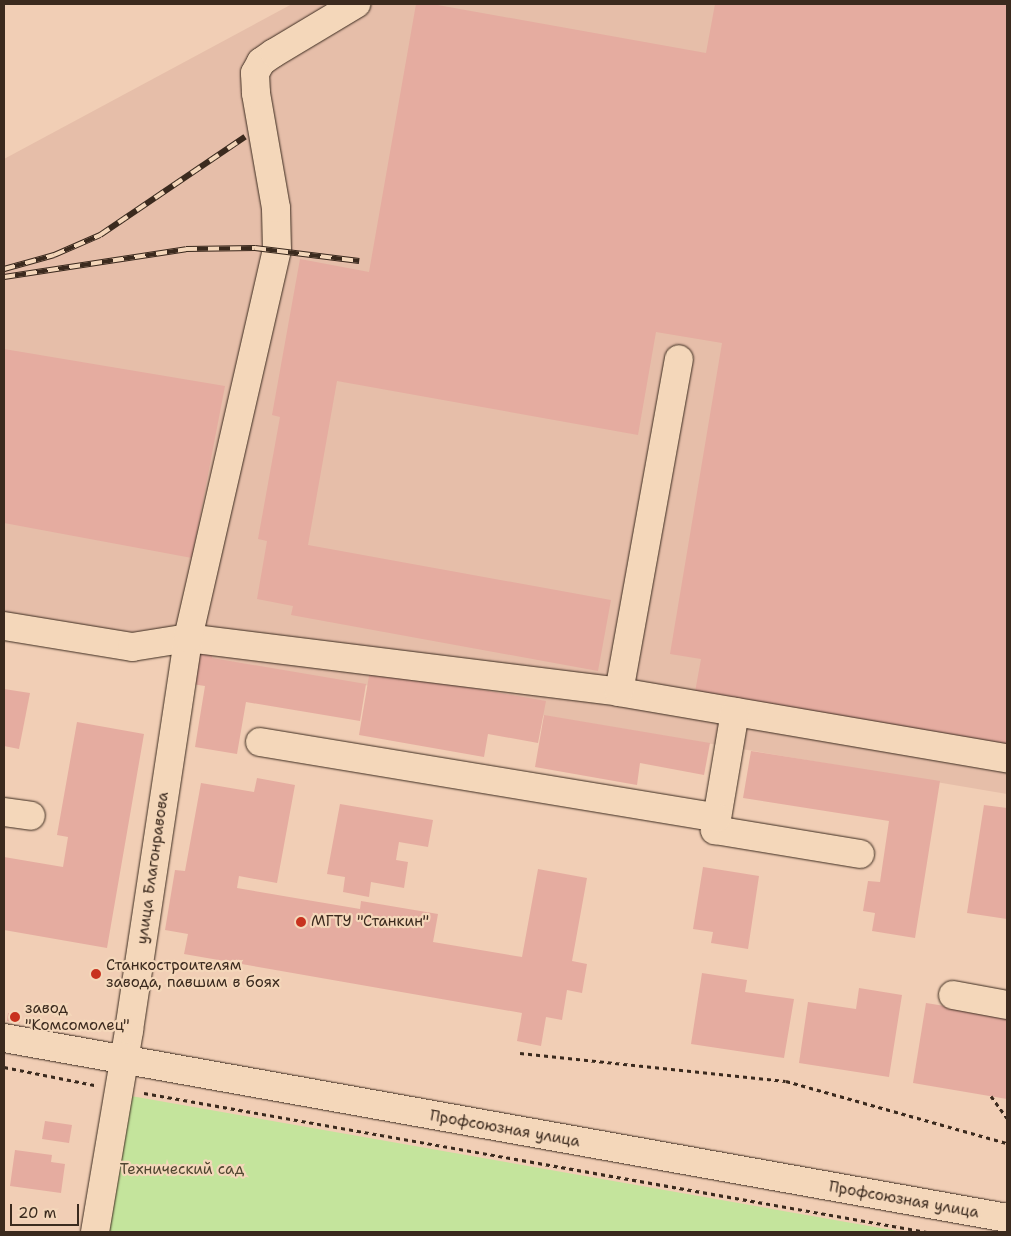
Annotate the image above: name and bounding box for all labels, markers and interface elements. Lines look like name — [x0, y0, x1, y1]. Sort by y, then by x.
street label: улица Благонравова — [133, 791, 173, 945]
place label: МГТУ "Станкин" — [311, 913, 429, 931]
marker: МГТУ "Станкин" — [295, 916, 307, 928]
place label: Станкостроителям завода, павшим в боях — [106, 956, 280, 991]
marker: Станкостроителям завода, павшим в боях — [90, 968, 102, 980]
place label: завод "Комсомолец" — [25, 999, 130, 1034]
marker: завод "Комсомолец" — [9, 1011, 21, 1023]
street label: Профсоюзная улица — [429, 1107, 581, 1151]
park label: Технический сад — [120, 1161, 244, 1179]
street label: Профсоюзная улица — [828, 1178, 980, 1222]
scale bar — [12, 1194, 81, 1226]
text: 20 m — [18, 1203, 57, 1223]

